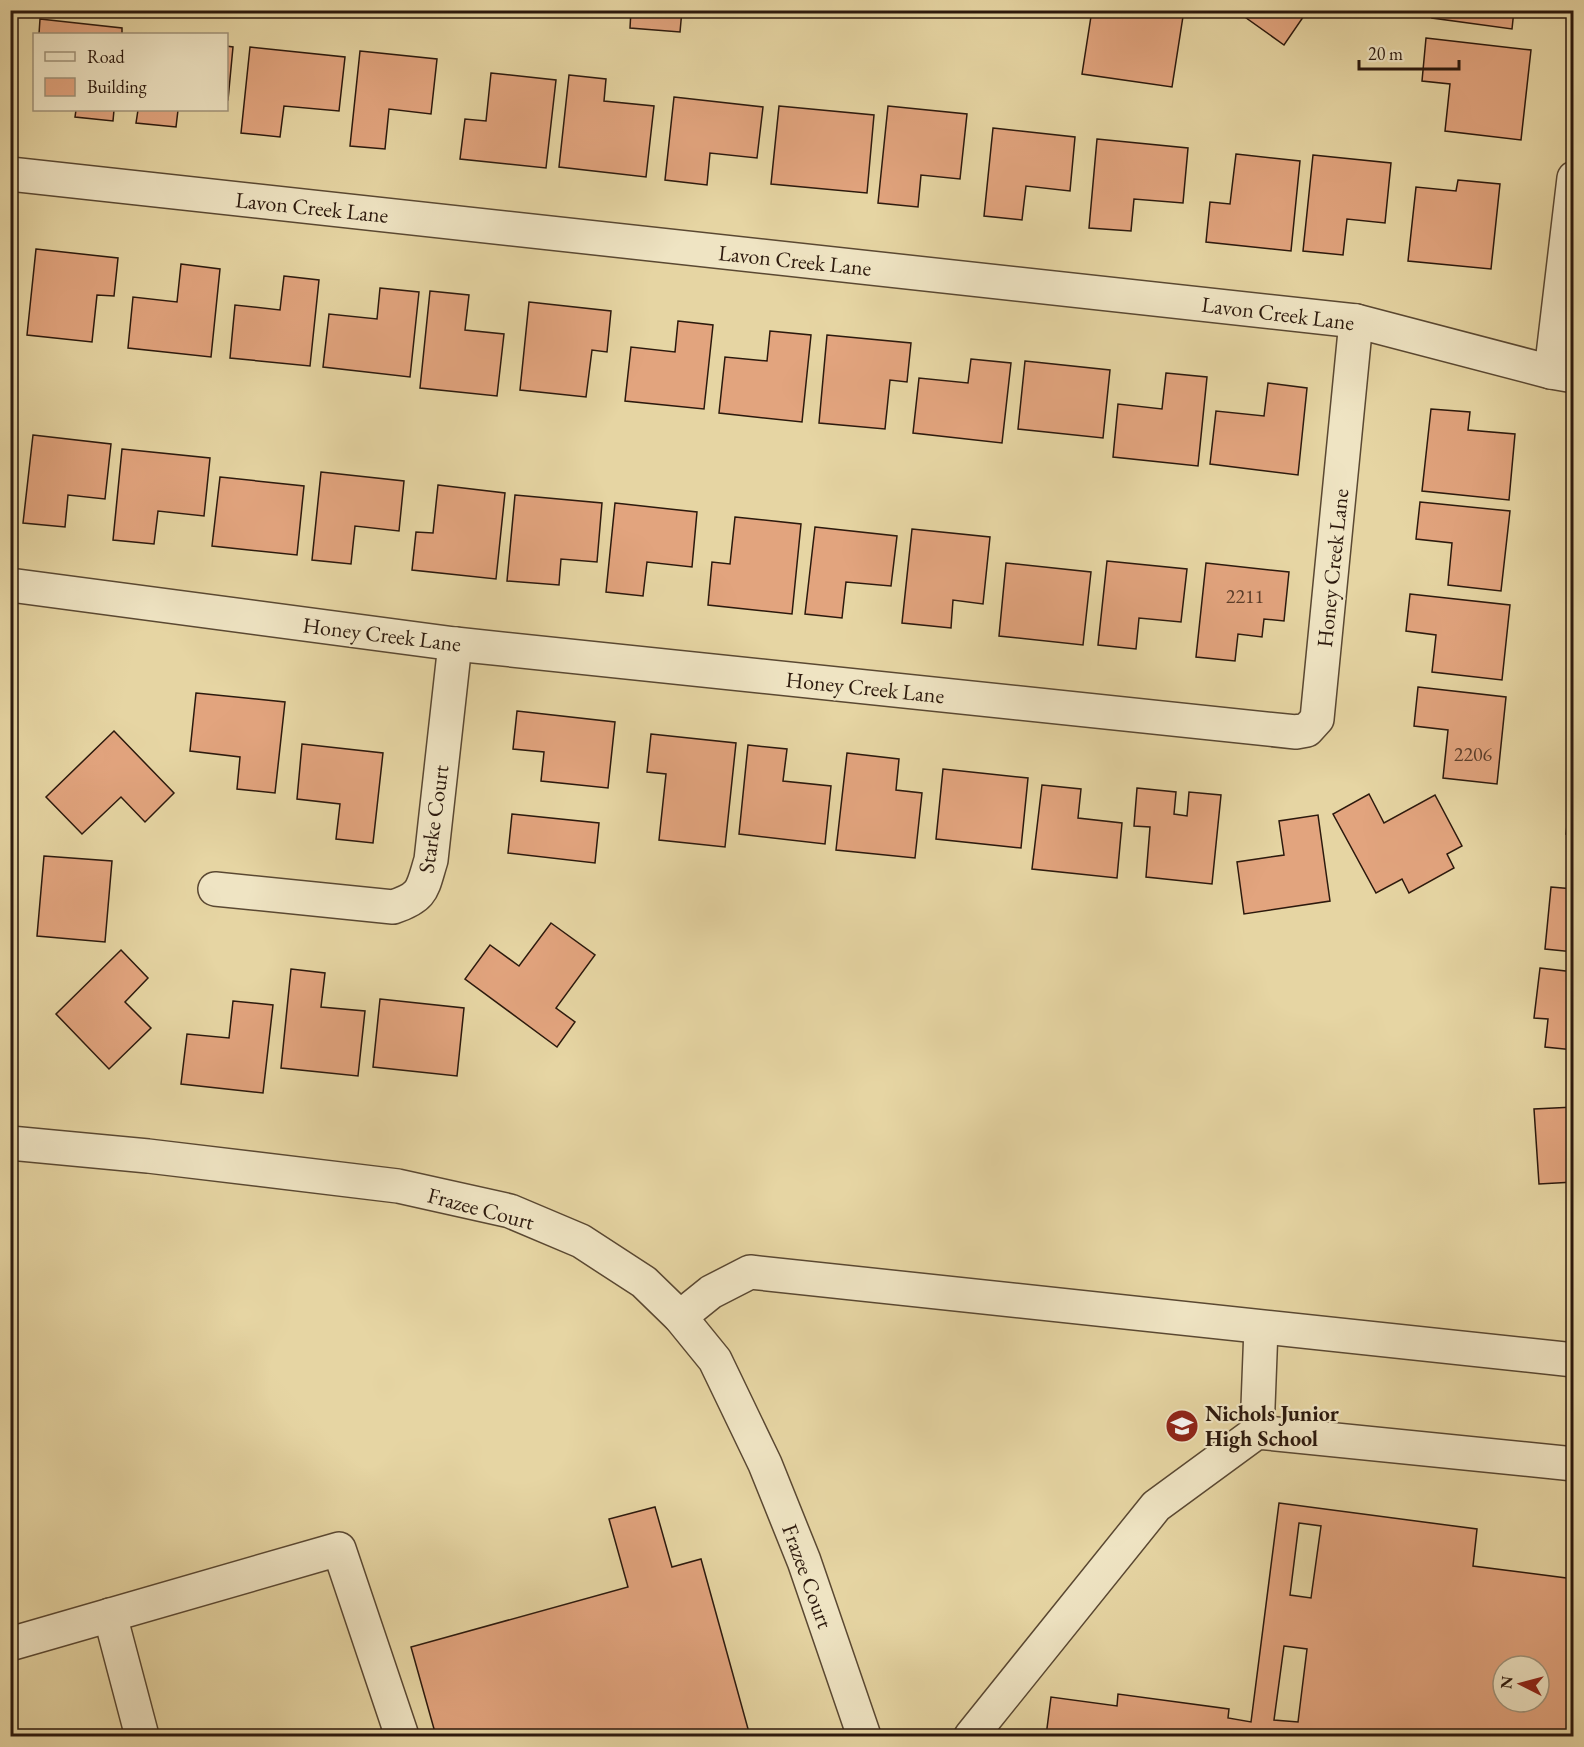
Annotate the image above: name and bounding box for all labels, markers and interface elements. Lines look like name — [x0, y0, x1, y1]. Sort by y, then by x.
legend — [33, 33, 228, 111]
scale bar — [1359, 33, 1460, 71]
text: 20 m — [1368, 42, 1403, 65]
text: Road — [87, 45, 126, 68]
text: Building — [87, 75, 147, 98]
street label: Lavon Creek Lane — [234, 185, 390, 230]
street label: Lavon Creek Lane — [717, 238, 873, 283]
street label: Lavon Creek Lane — [1200, 290, 1356, 337]
street label: Honey Creek Lane — [1310, 487, 1355, 649]
house number: 2211 — [1226, 583, 1264, 609]
street label: Honey Creek Lane — [301, 610, 463, 659]
street label: Honey Creek Lane — [784, 665, 946, 710]
house number: 2206 — [1454, 741, 1493, 767]
street label: Starke Court — [412, 763, 455, 875]
street label: Frazee Court — [424, 1180, 537, 1237]
place label: Nichols Junior High School — [1205, 1399, 1340, 1453]
school or university icon: Nichols Junior High School — [1164, 1408, 1200, 1444]
street label: Frazee Court — [775, 1520, 840, 1632]
north arrow — [1491, 1654, 1551, 1714]
text: N — [1495, 1675, 1518, 1690]

